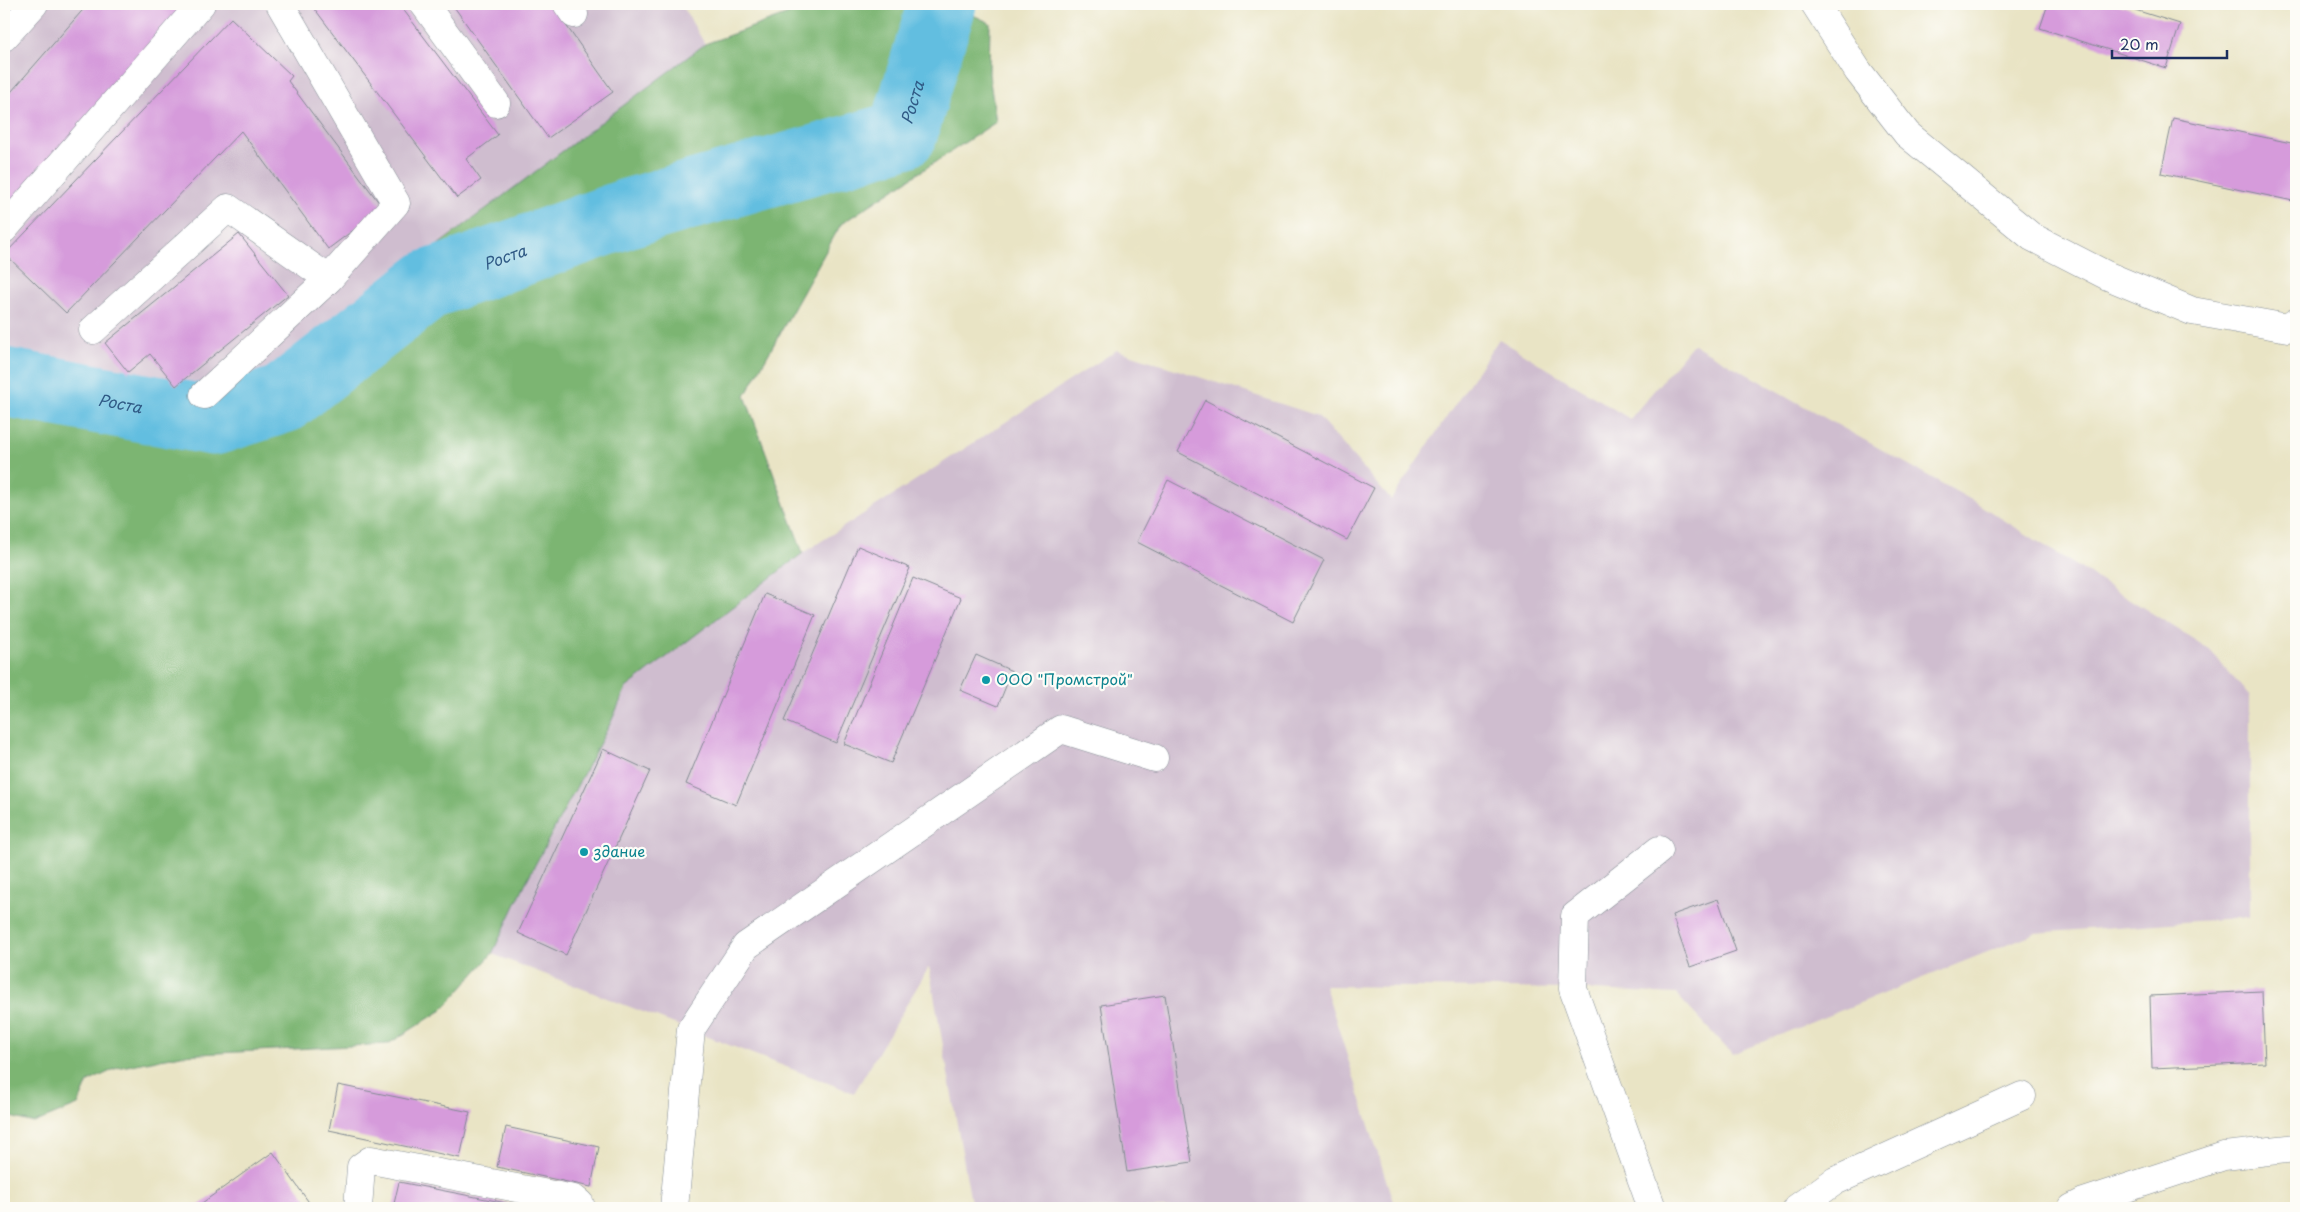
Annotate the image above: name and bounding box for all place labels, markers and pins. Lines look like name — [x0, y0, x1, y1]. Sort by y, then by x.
place label: ООО "Промстрой" — [996, 667, 1133, 690]
marker: ООО "Промстрой" — [980, 674, 992, 686]
place label: здание — [593, 839, 645, 862]
marker: здание — [578, 846, 590, 858]

